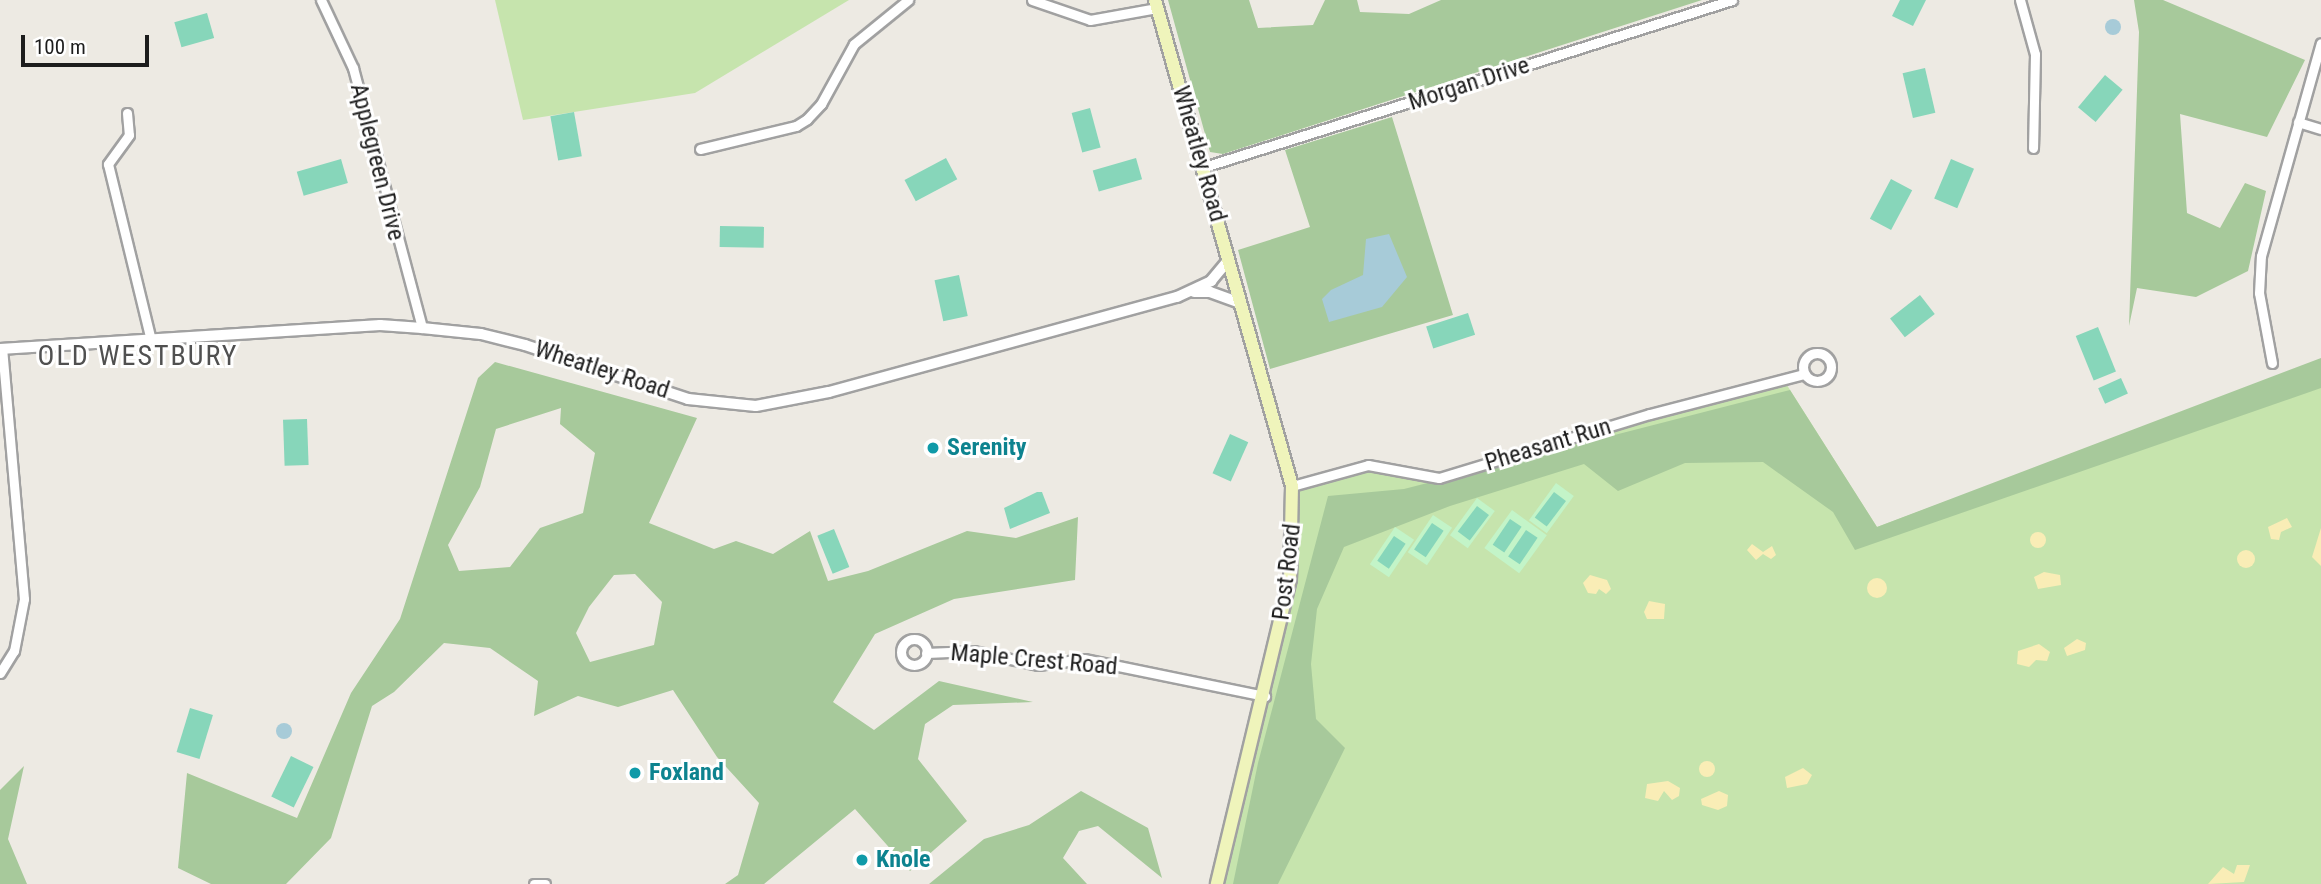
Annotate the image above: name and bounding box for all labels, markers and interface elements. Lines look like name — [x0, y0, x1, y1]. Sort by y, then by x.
scale bar — [24, 21, 152, 65]
text: 100 m — [34, 35, 86, 59]
street label: Morgan Drive — [1405, 51, 1533, 117]
street label: Applegreen Drive — [344, 81, 410, 243]
street label: Wheatley Road — [1166, 83, 1232, 225]
street label: Wheatley Road — [531, 335, 673, 405]
district label: OLD WESTBURY — [39, 339, 237, 373]
street label: Pheasant Run — [1481, 412, 1615, 478]
place label: Serenity — [947, 434, 1027, 462]
marker: Serenity — [925, 440, 941, 456]
street label: Post Road — [1267, 522, 1307, 622]
street label: Maple Crest Road — [949, 638, 1119, 682]
place label: Foxland — [649, 759, 724, 787]
marker: Foxland — [627, 765, 643, 781]
place label: Knole — [876, 846, 931, 874]
marker: Knole — [854, 852, 870, 868]

